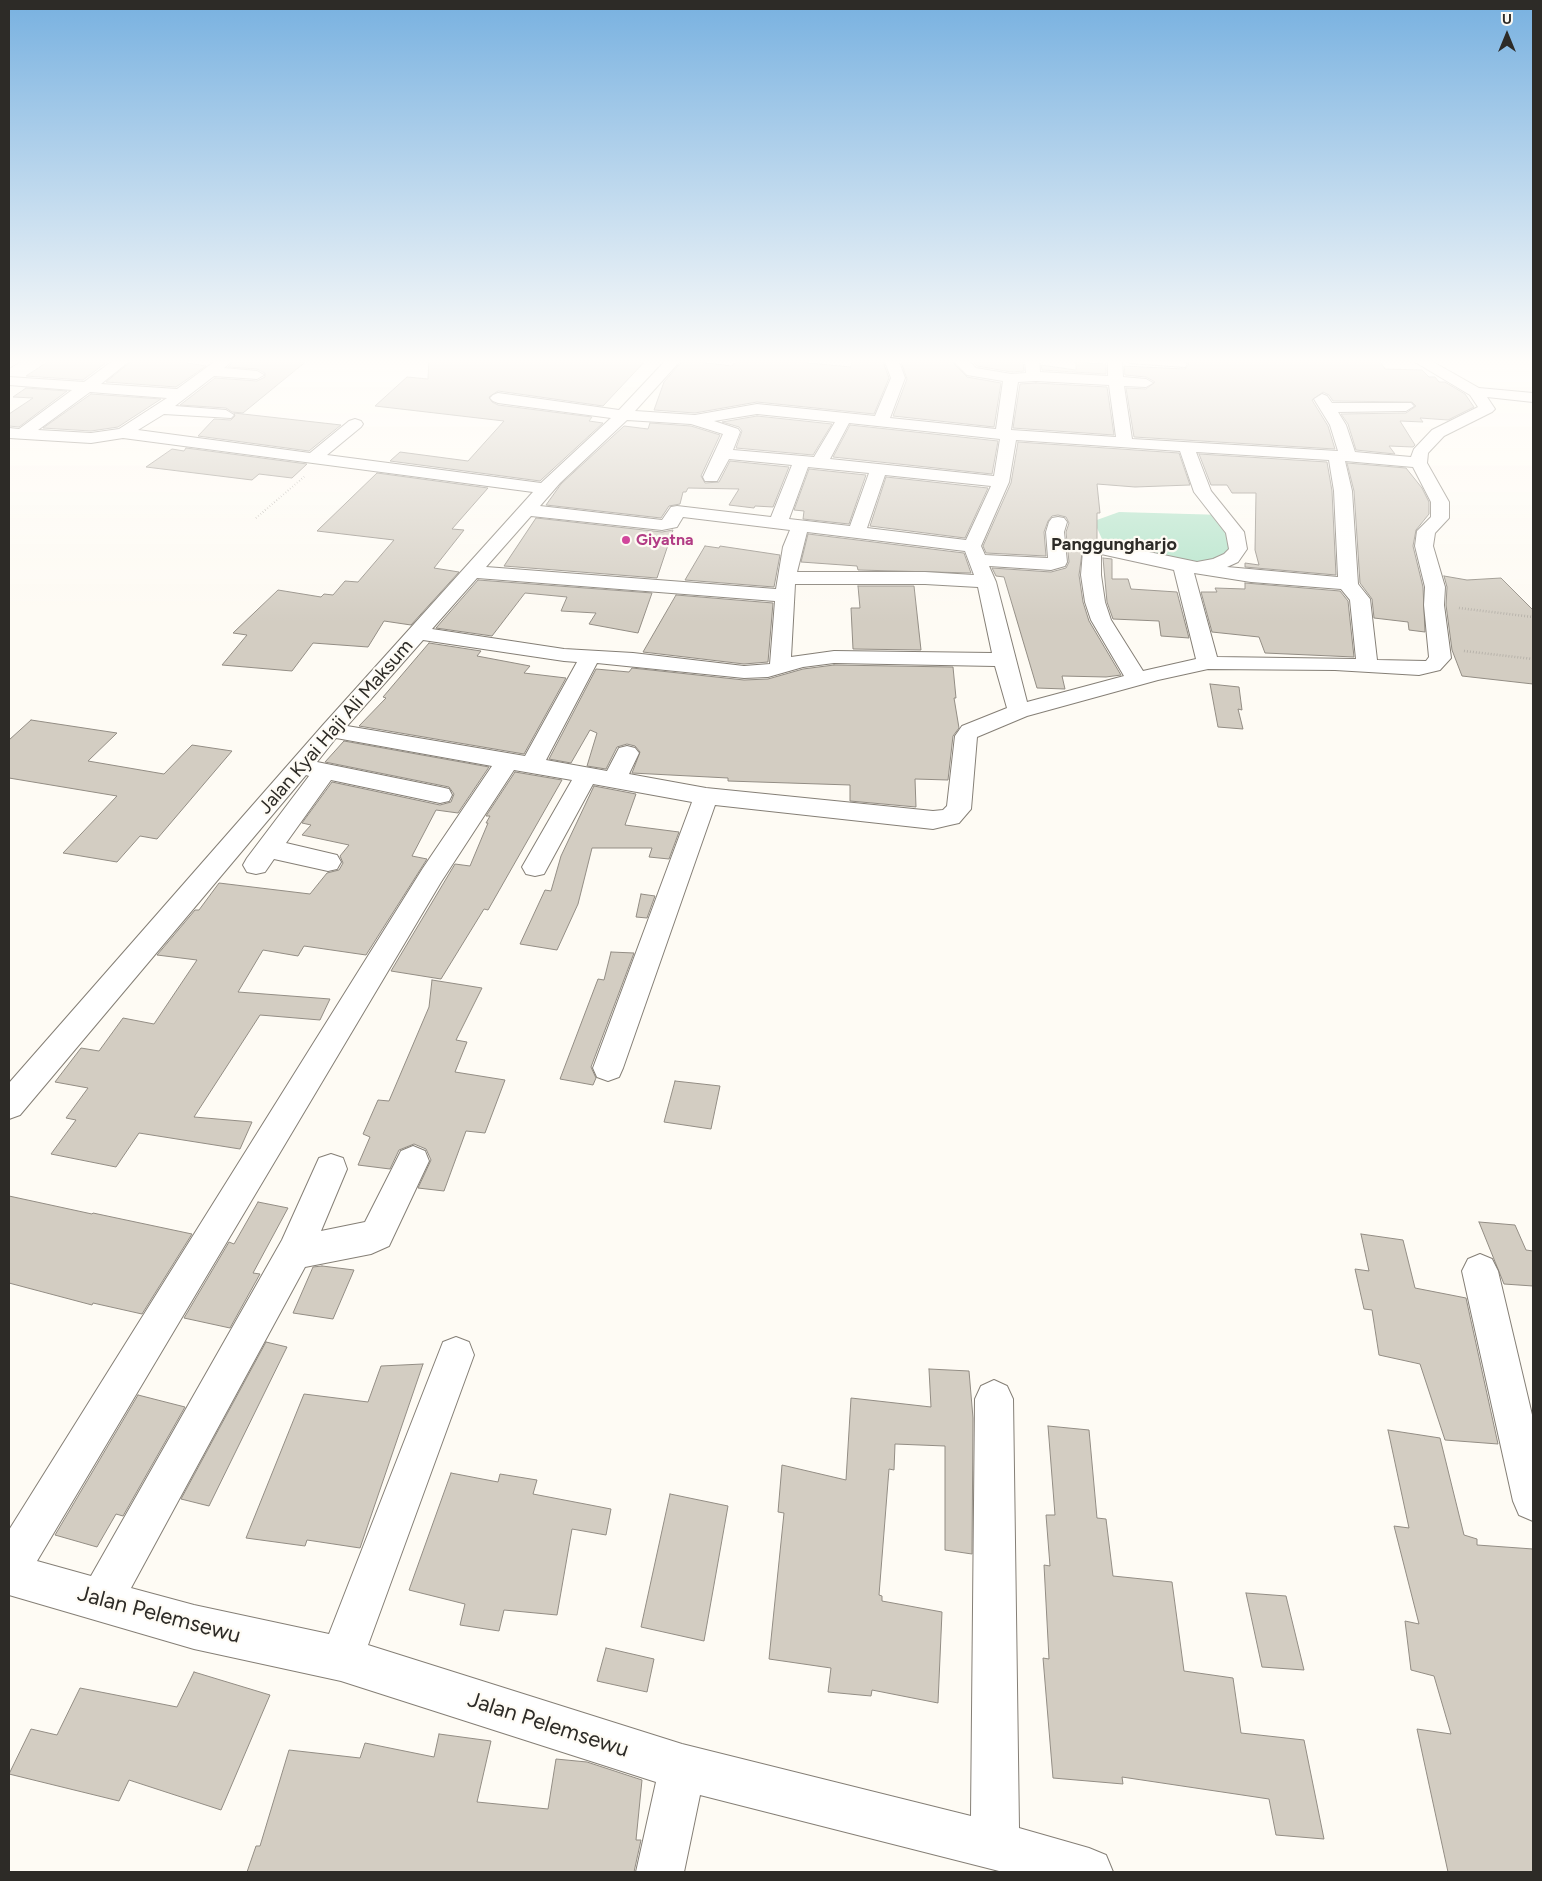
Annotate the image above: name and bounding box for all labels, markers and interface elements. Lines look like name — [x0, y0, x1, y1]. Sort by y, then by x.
north arrow — [1482, 10, 1532, 60]
text: U — [1502, 11, 1512, 28]
place label: Giyatna — [636, 530, 694, 550]
marker: Giyatna — [620, 534, 632, 546]
district label: Panggungharjo — [1051, 534, 1177, 556]
street label: Jalan Kyai Haji Ali Maksum — [254, 635, 418, 819]
street label: Jalan Pelemsewu — [74, 1581, 244, 1649]
street label: Jalan Pelemsewu — [464, 1687, 632, 1763]

